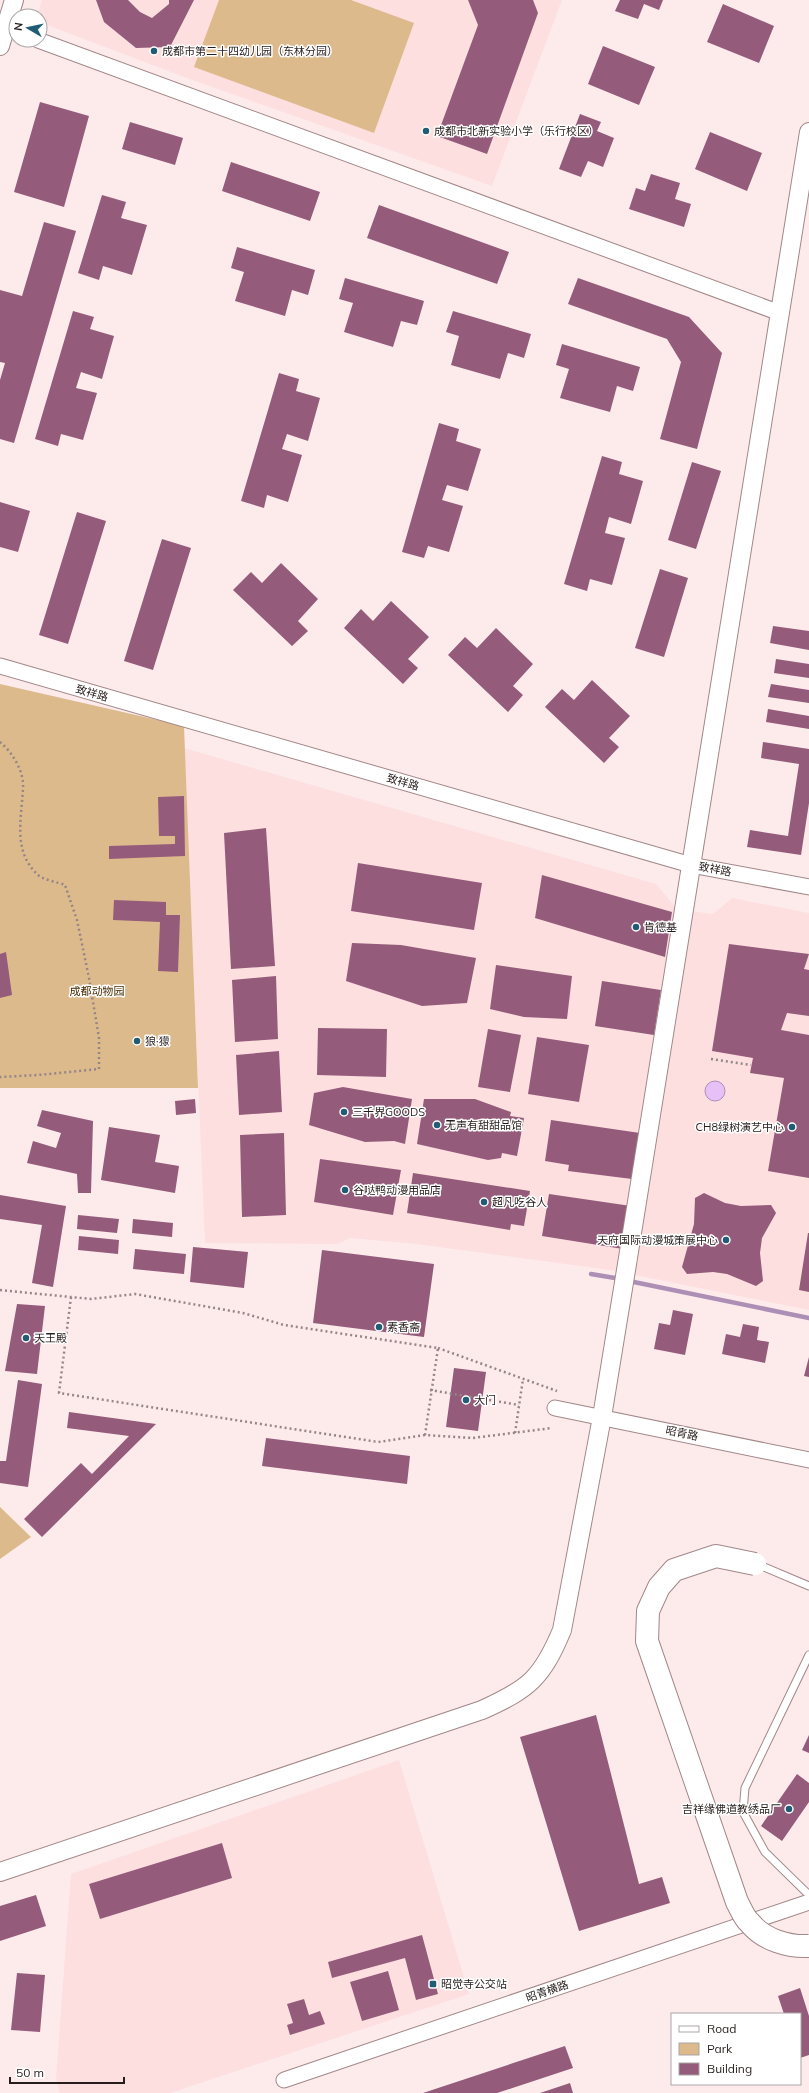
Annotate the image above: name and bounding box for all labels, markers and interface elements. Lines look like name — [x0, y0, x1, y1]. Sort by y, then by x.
north arrow — [8, 8, 48, 48]
text: N — [11, 21, 26, 32]
place label: 成都市第二十四幼儿园（东林分园） — [162, 44, 338, 58]
marker: 成都市第二十四幼儿园（东林分园） — [149, 46, 159, 56]
place label: 成都市北新实验小学（乐行校区） — [434, 124, 599, 138]
marker: 成都市北新实验小学（乐行校区） — [421, 126, 431, 136]
street label: 致祥路 — [74, 682, 110, 704]
street label: 致祥路 — [385, 771, 421, 793]
street label: 致祥路 — [698, 859, 732, 879]
place label: 肯德基 — [644, 920, 677, 934]
marker: 肯德基 — [631, 922, 641, 932]
park label: 成都动物园 — [70, 984, 125, 998]
place label: 狼·獴 — [145, 1034, 170, 1048]
marker: 狼·獴 — [132, 1036, 142, 1046]
place label: 三千界GOODS — [352, 1105, 425, 1119]
marker: 三千界GOODS — [339, 1107, 349, 1117]
place label: 无声有甜甜品馆 — [445, 1118, 522, 1132]
marker: 无声有甜甜品馆 — [432, 1120, 442, 1130]
place label: CH8绿树演艺中心 — [695, 1120, 784, 1134]
marker: CH8绿树演艺中心 — [787, 1122, 797, 1132]
place label: 谷哒鸭动漫用品店 — [353, 1183, 441, 1197]
marker: 谷哒鸭动漫用品店 — [340, 1185, 350, 1195]
place label: 超凡吃谷人 — [492, 1195, 547, 1209]
marker: 超凡吃谷人 — [479, 1197, 489, 1207]
place label: 天府国际动漫城策展中心 — [597, 1233, 718, 1247]
marker: 天府国际动漫城策展中心 — [721, 1235, 731, 1245]
place label: 素香斋 — [387, 1320, 420, 1334]
marker: 素香斋 — [374, 1322, 384, 1332]
place label: 天王殿 — [34, 1331, 67, 1345]
marker: 天王殿 — [21, 1333, 31, 1343]
place label: 大门 — [474, 1393, 496, 1407]
marker: 大门 — [461, 1395, 471, 1405]
street label: 昭青路 — [664, 1423, 700, 1443]
place label: 吉祥缘佛道教绣品厂 — [682, 1802, 781, 1816]
marker: 吉祥缘佛道教绣品厂 — [784, 1804, 794, 1814]
place label: 昭觉寺公交站 — [441, 1977, 507, 1991]
street label: 昭青横路 — [524, 1977, 570, 2005]
marker: 昭觉寺公交站 — [428, 1979, 438, 1989]
legend — [671, 2013, 801, 2085]
text: Road — [707, 2021, 736, 2036]
text: Park — [707, 2041, 733, 2056]
scale bar — [10, 2059, 124, 2085]
text: Building — [707, 2061, 752, 2076]
text: 50 m — [16, 2065, 44, 2080]

